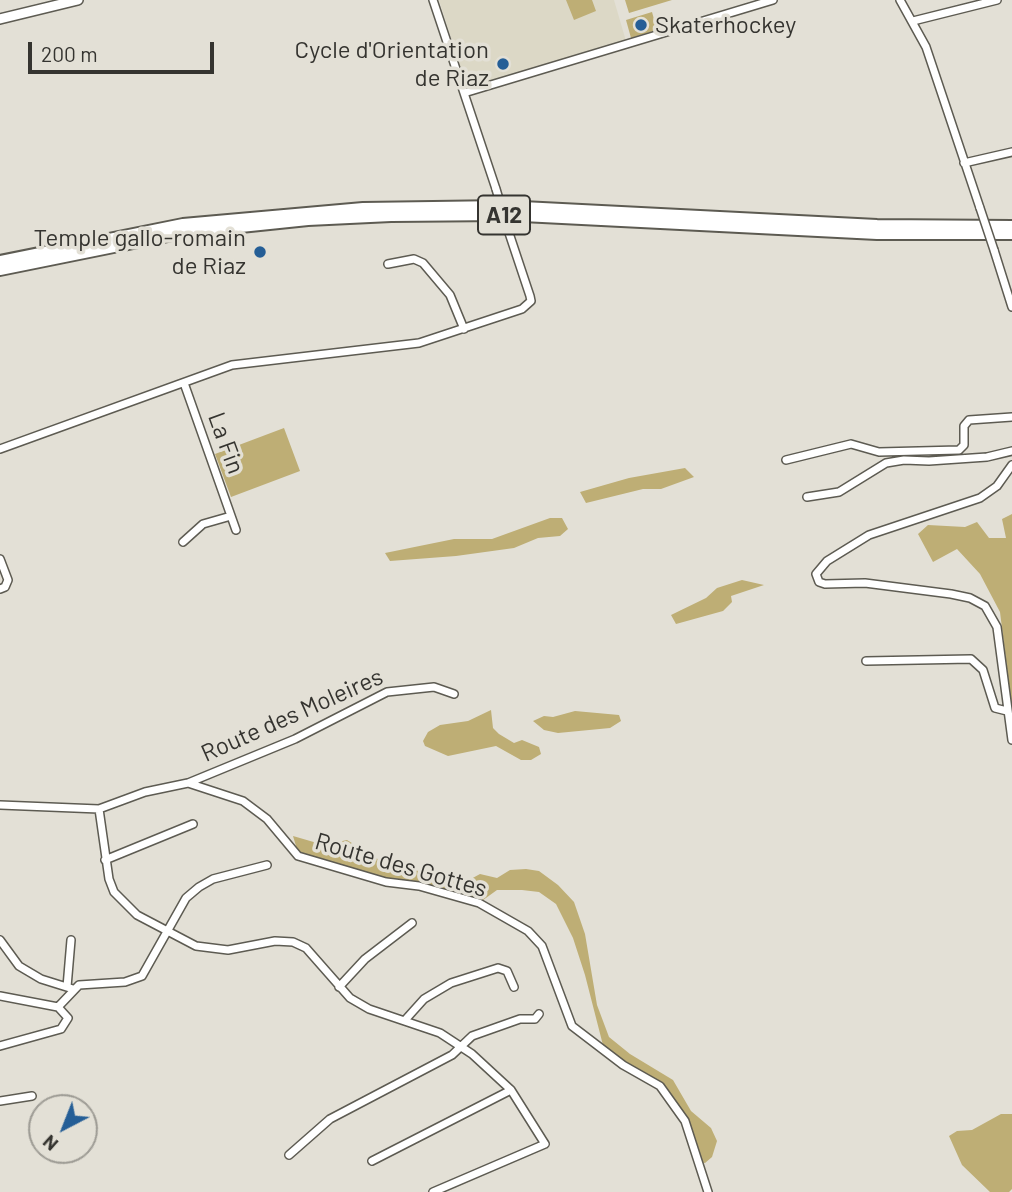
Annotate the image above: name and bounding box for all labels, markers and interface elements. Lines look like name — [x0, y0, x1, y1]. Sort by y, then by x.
place label: Skaterhockey — [655, 11, 796, 39]
marker: Skaterhockey — [633, 17, 649, 33]
scale bar — [32, 28, 217, 72]
place label: Cycle d'Orientation de Riaz — [295, 36, 489, 92]
text: 200 m — [41, 41, 98, 66]
marker: Cycle d'Orientation de Riaz — [495, 56, 511, 72]
road number: A12 — [478, 196, 530, 234]
place label: Temple gallo-romain de Riaz — [33, 224, 246, 280]
marker: Temple gallo-romain de Riaz — [252, 244, 268, 260]
street label: La Fin — [202, 408, 250, 478]
street label: Route des Moleires — [197, 662, 387, 768]
street label: Route des Gottes — [312, 827, 490, 903]
north arrow — [28, 1094, 98, 1164]
text: N — [38, 1131, 62, 1156]

